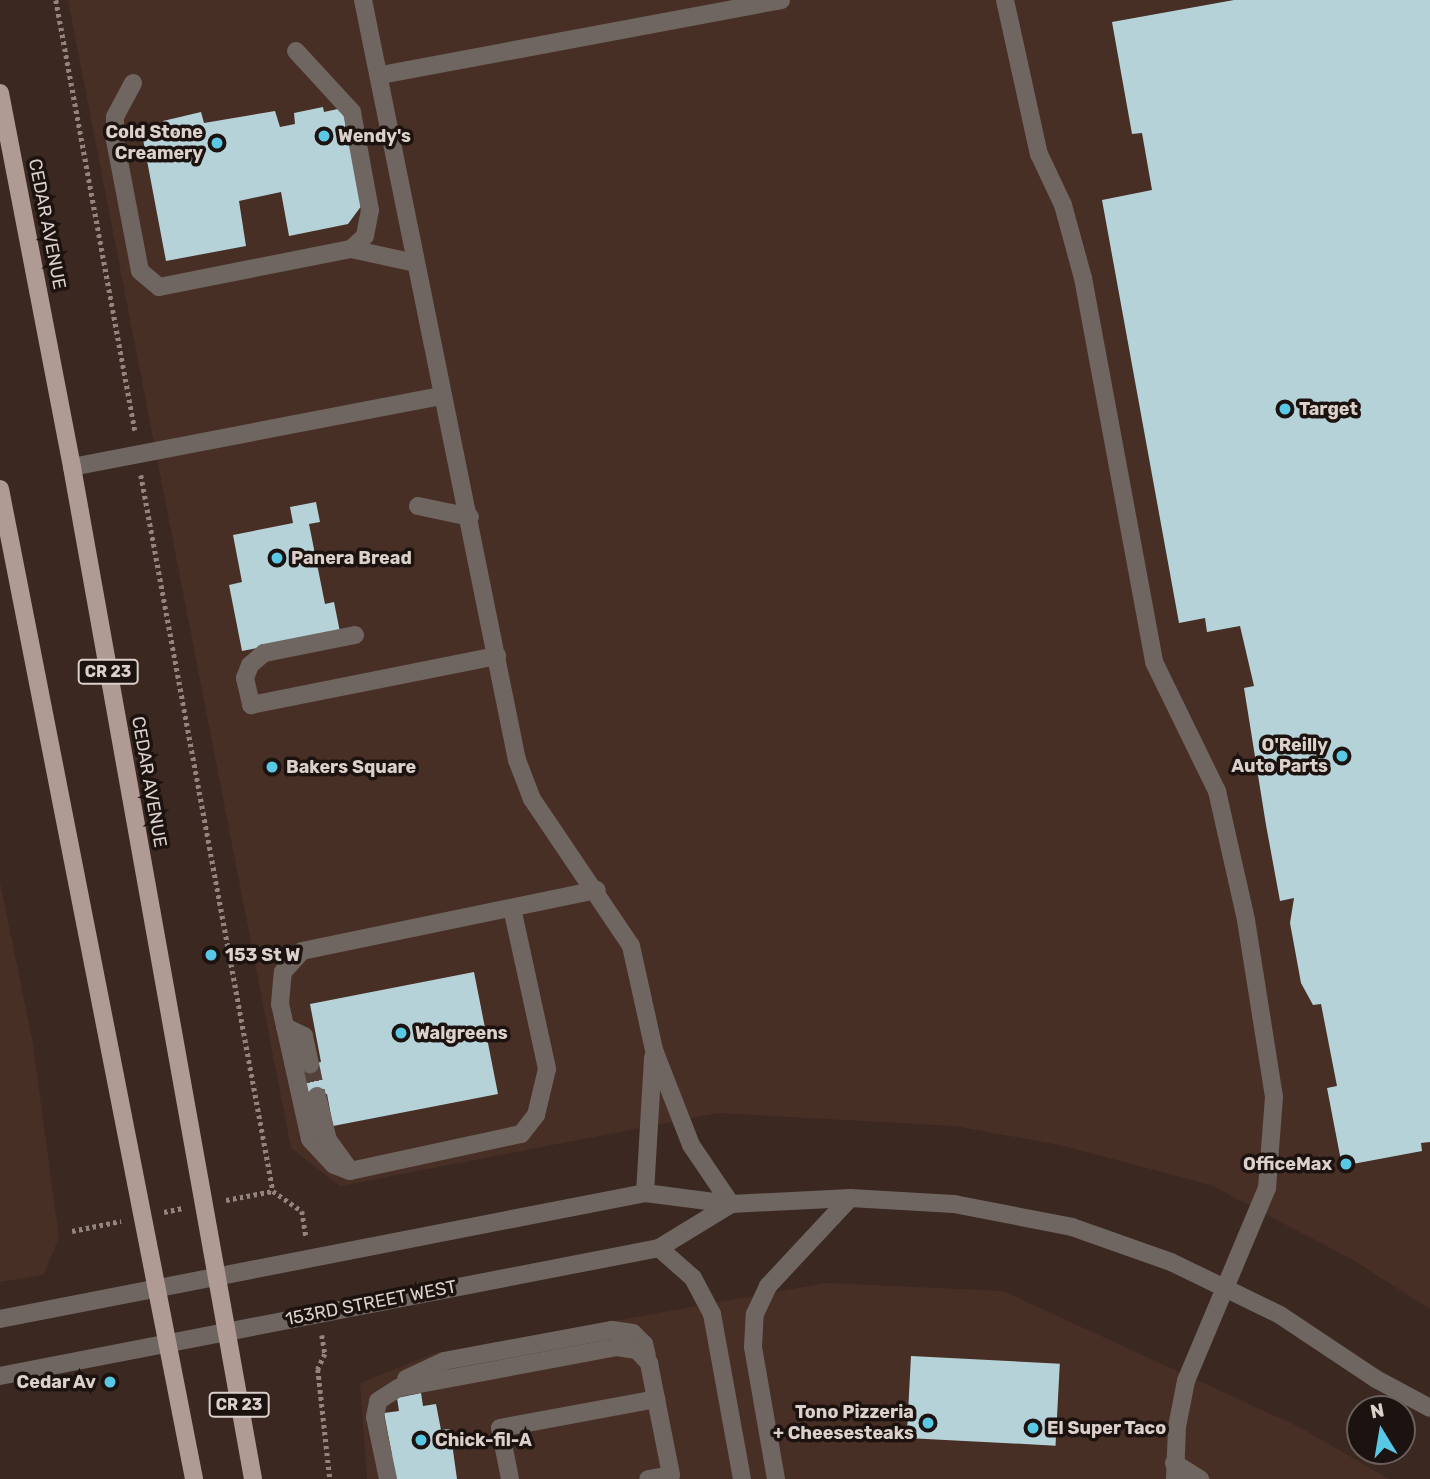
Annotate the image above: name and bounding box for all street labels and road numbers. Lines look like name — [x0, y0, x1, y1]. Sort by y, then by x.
street label: CEDAR AVENUE — [24, 157, 70, 291]
road number: CR 23 — [76, 660, 140, 684]
street label: CEDAR AVENUE — [127, 715, 171, 849]
street label: 153RD STREET WEST — [283, 1276, 459, 1330]
road number: CR 23 — [208, 1392, 270, 1418]

